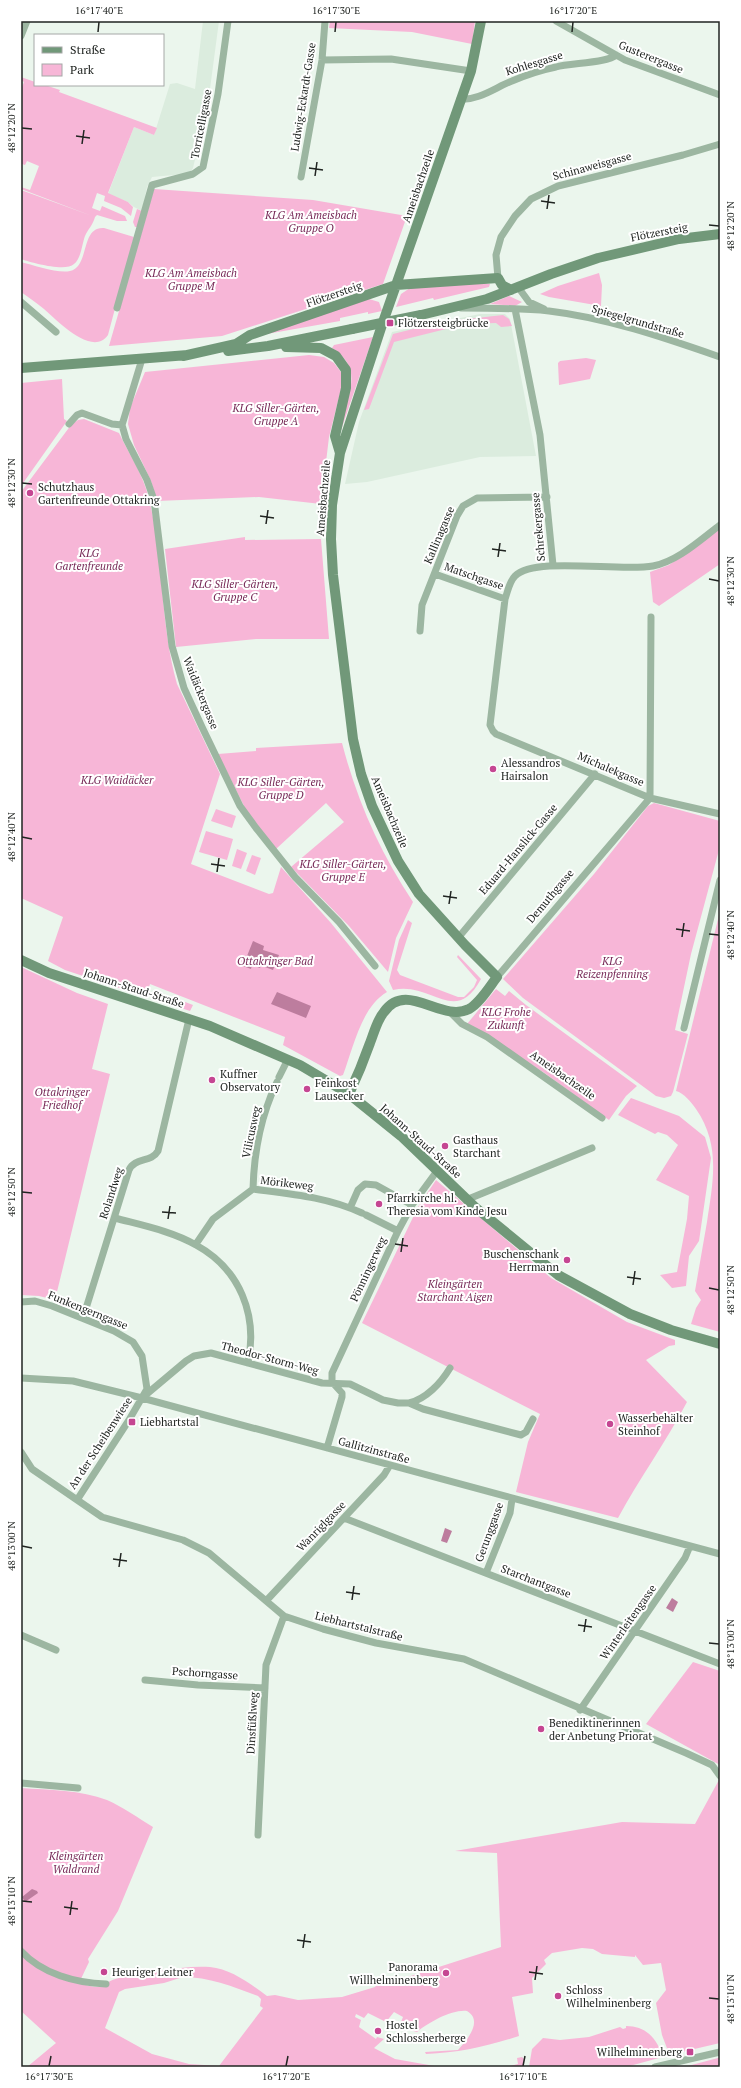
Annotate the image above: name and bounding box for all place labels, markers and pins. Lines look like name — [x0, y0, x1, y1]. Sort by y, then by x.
place label: Flötzersteigbrücke — [398, 316, 489, 330]
marker: Flötzersteigbrücke — [385, 318, 395, 328]
place label: Schutzhaus Gartenfreunde Ottakring — [38, 480, 160, 507]
marker: Schutzhaus Gartenfreunde Ottakring — [25, 488, 35, 498]
place label: Alessandros Hairsalon — [501, 756, 560, 783]
marker: Alessandros Hairsalon — [488, 764, 498, 774]
place label: Kuffner Observatory — [220, 1067, 281, 1094]
marker: Kuffner Observatory — [207, 1075, 217, 1085]
place label: Feinkost Lausecker — [315, 1076, 364, 1103]
marker: Feinkost Lausecker — [302, 1084, 312, 1094]
place label: Gasthaus Starchant — [453, 1133, 501, 1160]
marker: Gasthaus Starchant — [440, 1141, 450, 1151]
place label: Pfarrkirche hl. Theresia vom Kinde Jesu — [387, 1191, 508, 1218]
marker: Pfarrkirche hl. Theresia vom Kinde Jesu — [374, 1199, 384, 1209]
place label: Buschenschank Herrmann — [483, 1247, 559, 1274]
marker: Buschenschank Herrmann — [562, 1255, 572, 1265]
place label: Wasserbehälter Steinhof — [618, 1411, 694, 1438]
place label: Liebhartstal — [140, 1415, 199, 1429]
marker: Liebhartstal — [127, 1417, 137, 1427]
marker: Wasserbehälter Steinhof — [605, 1419, 615, 1429]
place label: Benediktinerinnen der Anbetung Priorat — [549, 1716, 652, 1743]
marker: Benediktinerinnen der Anbetung Priorat — [536, 1724, 546, 1734]
place label: Panorama Willhelminenberg — [350, 1960, 438, 1987]
place label: Heuriger Leitner — [112, 1965, 194, 1979]
marker: Heuriger Leitner — [99, 1967, 109, 1977]
marker: Panorama Willhelminenberg — [441, 1968, 451, 1978]
place label: Schloss Wilhelminenberg — [566, 1983, 651, 2010]
marker: Schloss Wilhelminenberg — [553, 1991, 563, 2001]
place label: Hostel Schlossherberge — [386, 2018, 466, 2045]
marker: Hostel Schlossherberge — [373, 2026, 383, 2036]
place label: Wilhelminenberg — [597, 2045, 682, 2059]
marker: Wilhelminenberg — [685, 2047, 695, 2057]

